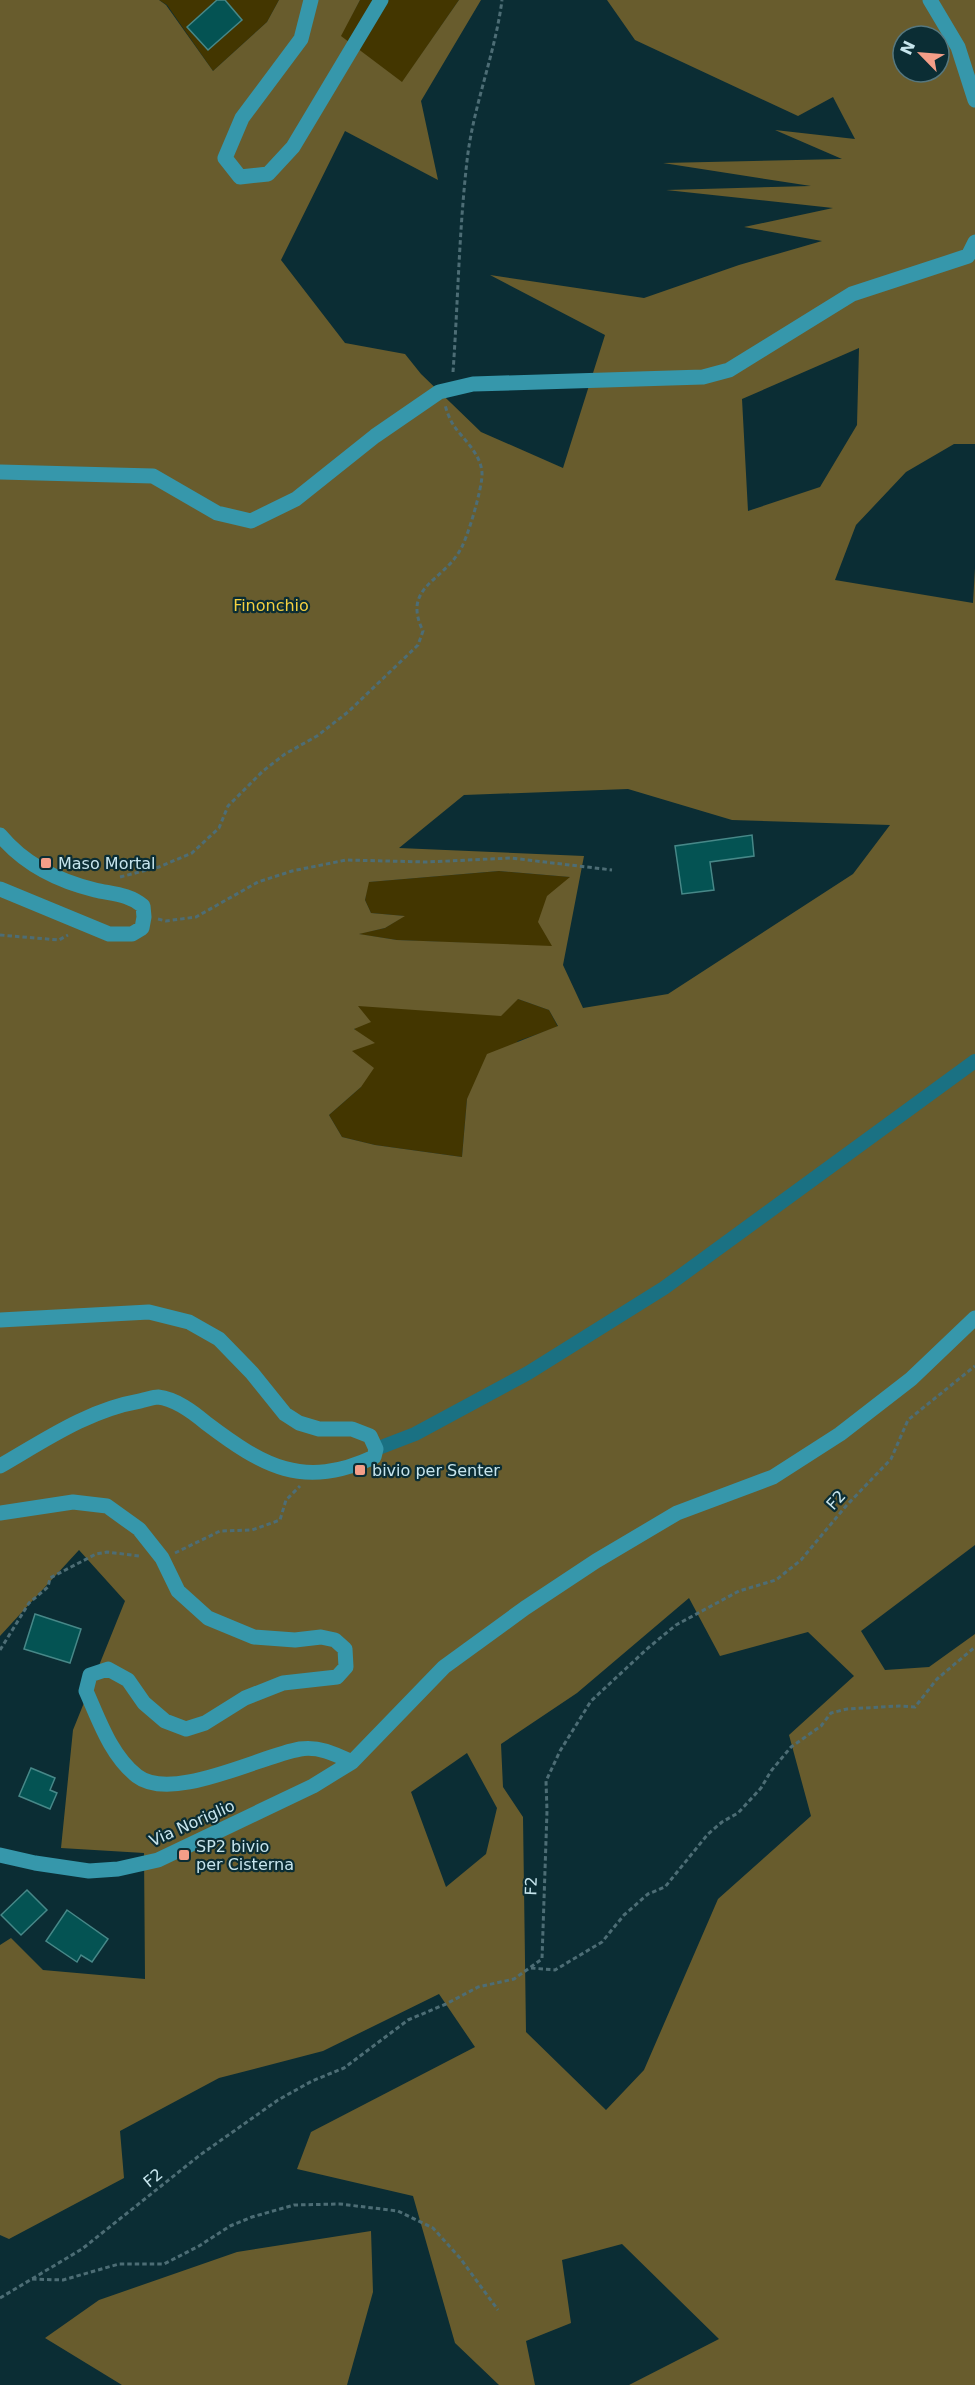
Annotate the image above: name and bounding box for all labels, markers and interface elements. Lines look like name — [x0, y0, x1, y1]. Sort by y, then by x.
north arrow — [891, 24, 951, 84]
text: N — [896, 38, 919, 58]
park label: Finonchio — [233, 596, 309, 615]
place label: Maso Mortal — [58, 854, 156, 873]
marker: Maso Mortal — [39, 856, 53, 870]
place label: bivio per Senter — [372, 1461, 500, 1480]
marker: bivio per Senter — [353, 1463, 367, 1477]
street label: F2 — [822, 1486, 850, 1514]
street label: Via Noriglio — [146, 1796, 238, 1850]
place label: SP2 bivio per Cisterna — [196, 1837, 294, 1874]
marker: SP2 bivio per Cisterna — [177, 1848, 191, 1862]
street label: F2 — [521, 1876, 541, 1896]
street label: F2 — [139, 2165, 167, 2191]

